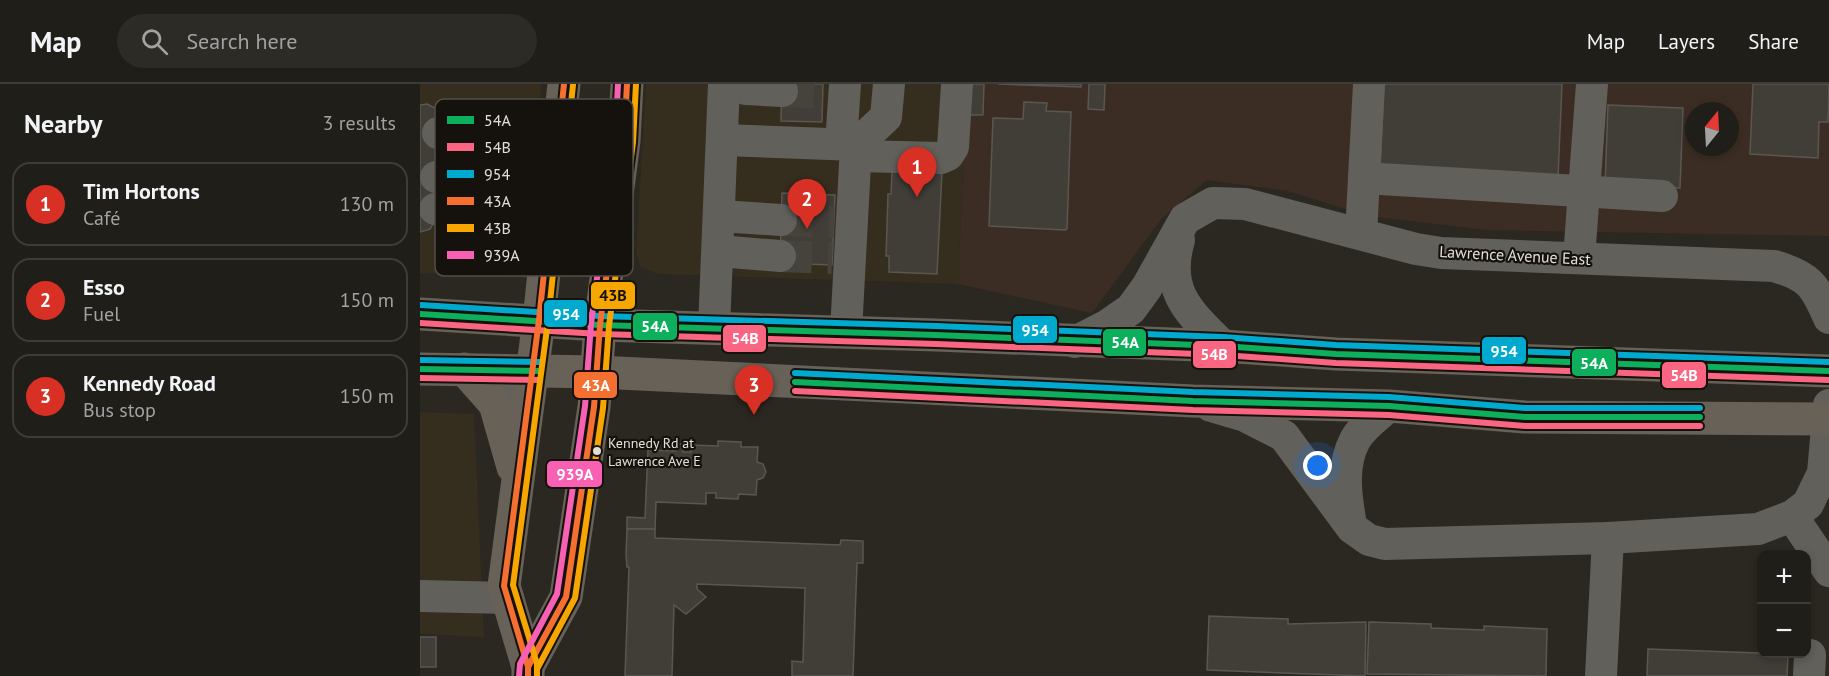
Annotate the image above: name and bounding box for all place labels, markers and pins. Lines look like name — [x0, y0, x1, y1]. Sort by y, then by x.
pin: 1 — [898, 147, 936, 197]
pin: 2 — [788, 180, 826, 229]
pin: 3 — [734, 366, 774, 415]
place label: Kennedy Rd at Lawrence Ave E — [608, 434, 701, 470]
marker: Kennedy Rd at Lawrence Ave E — [591, 445, 603, 457]

